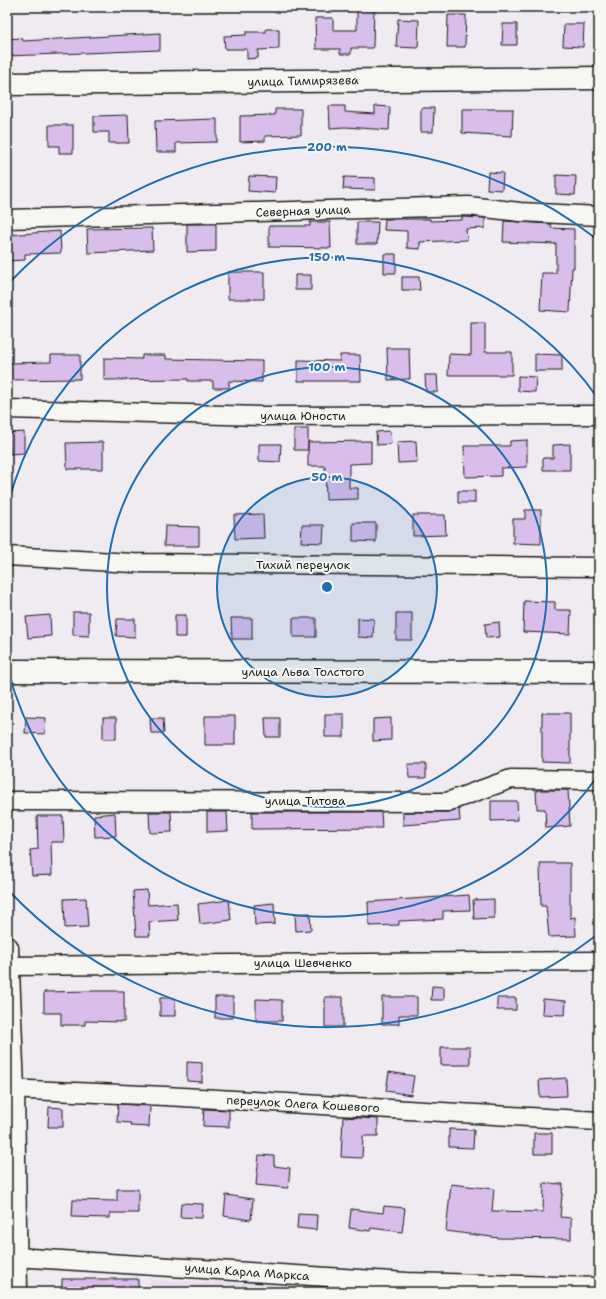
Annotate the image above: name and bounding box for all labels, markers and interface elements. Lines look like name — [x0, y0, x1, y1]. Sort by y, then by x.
street label: улица Тимирязева — [247, 72, 359, 90]
text: 200 m — [307, 139, 347, 155]
street label: Северная улица — [255, 201, 351, 221]
text: 150 m — [309, 249, 345, 265]
text: 100 m — [309, 359, 346, 375]
street label: улица Юности — [260, 408, 346, 424]
text: 50 m — [312, 469, 343, 485]
street label: Тихий переулок — [256, 557, 351, 573]
centre of rings — [320, 580, 334, 594]
street label: улица Льва Толстого — [242, 664, 364, 680]
street label: улица Титова — [265, 793, 346, 809]
street label: улица Шевченко — [254, 955, 352, 971]
street label: переулок Олега Кошевого — [226, 1092, 380, 1116]
street label: улица Карла Маркса — [184, 1260, 311, 1284]

